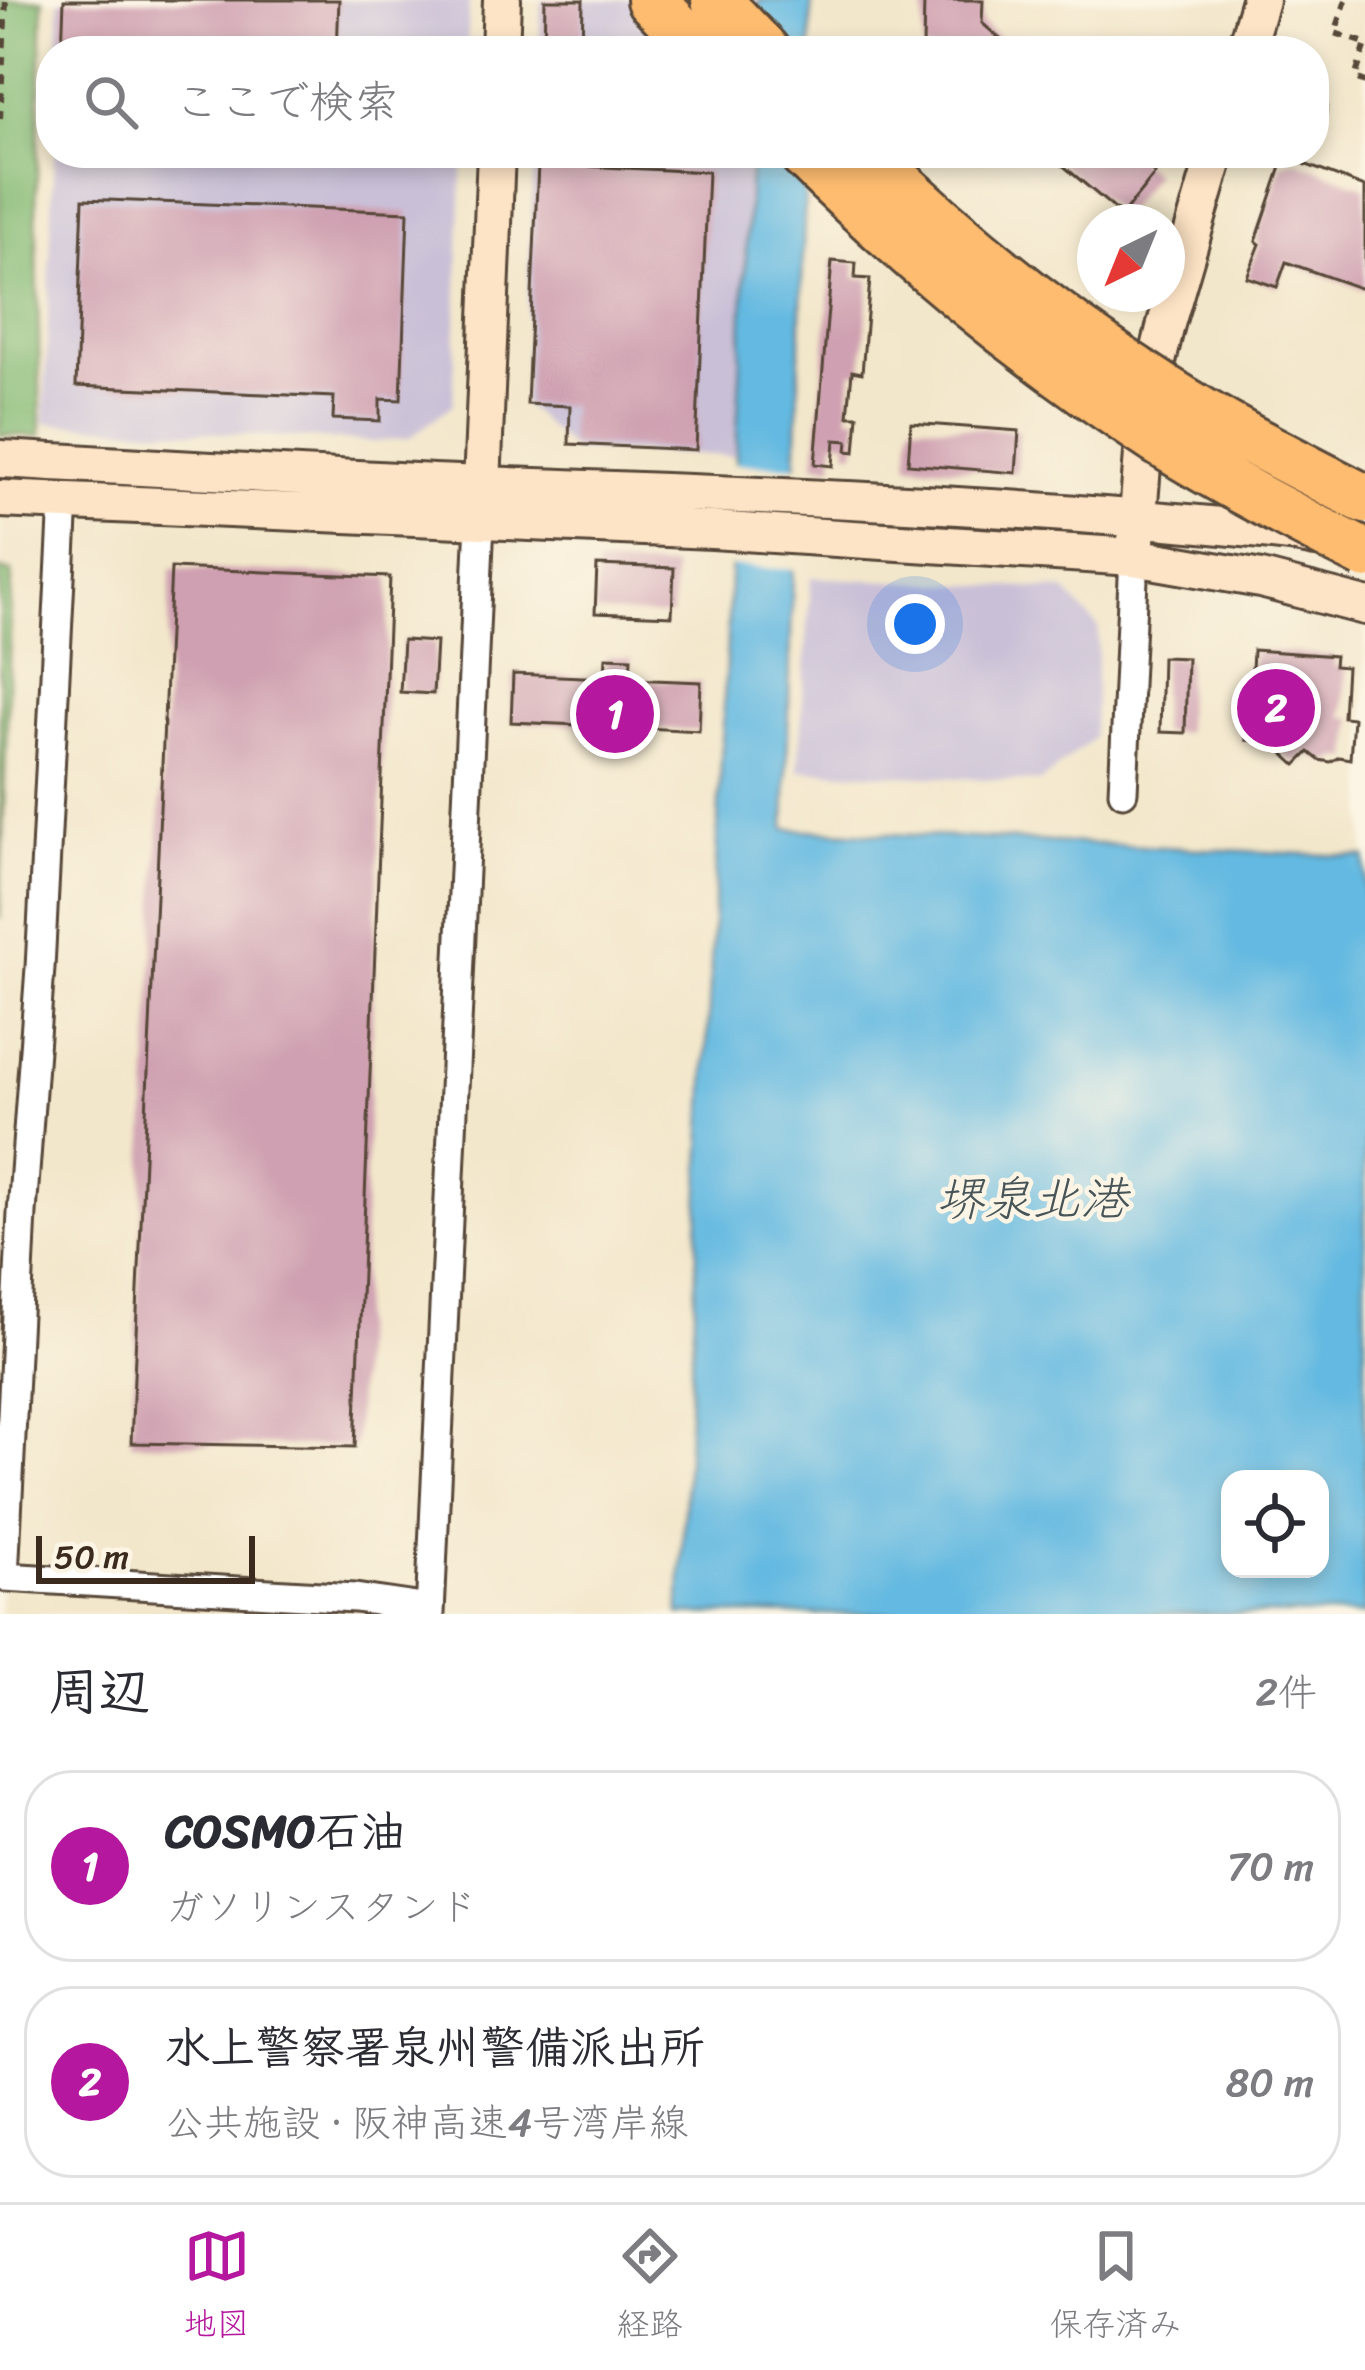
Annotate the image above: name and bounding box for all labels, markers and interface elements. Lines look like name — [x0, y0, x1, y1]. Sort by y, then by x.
search box — [36, 36, 1329, 168]
text: ここで検索 — [174, 62, 399, 142]
icon: search — [78, 69, 144, 135]
north arrow — [1077, 204, 1185, 312]
your location — [885, 594, 945, 654]
pin: 2 — [1237, 663, 1315, 753]
pin: 1 — [576, 669, 654, 759]
water label: 堺泉北港 — [936, 1156, 1132, 1241]
map controls — [1221, 1470, 1329, 1578]
button: locate — [1221, 1470, 1329, 1578]
text: 50 m — [54, 1528, 129, 1586]
scale bar — [36, 1530, 255, 1583]
text: 周辺 — [48, 1647, 150, 1737]
text: 2件 — [1255, 1658, 1317, 1727]
text: COSMO石油 — [165, 1792, 406, 1872]
text: 1 — [82, 1832, 98, 1901]
text: 70 m — [1227, 1832, 1314, 1901]
text: ガソリンスタンド — [165, 1872, 478, 1941]
text: 水上警察署泉州警備派出所 — [165, 2008, 705, 2088]
text: 2 — [79, 2048, 101, 2117]
text: 80 m — [1226, 2048, 1314, 2117]
text: 公共施設 · 阪神高速4号湾岸線 — [165, 2088, 688, 2157]
tab: 地図 — [184, 2223, 250, 2353]
tab: 経路 — [617, 2223, 683, 2353]
tab: 保存済み — [1050, 2223, 1182, 2353]

